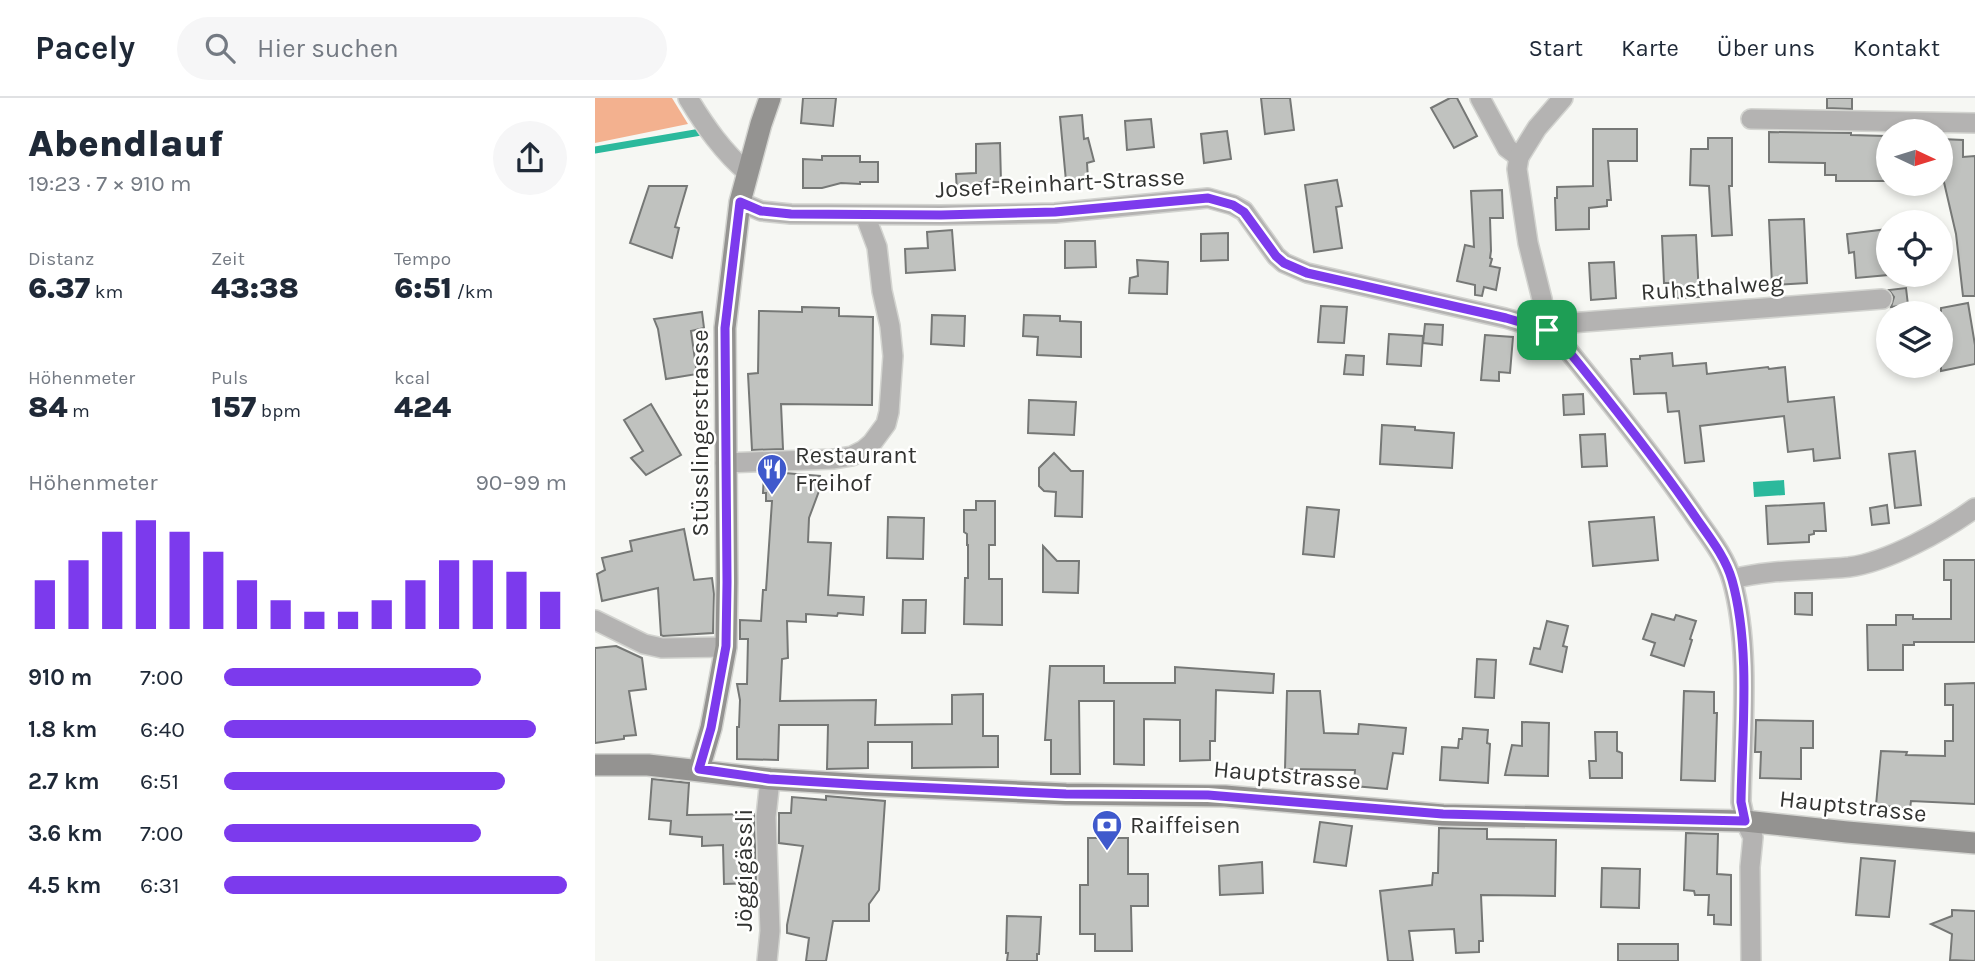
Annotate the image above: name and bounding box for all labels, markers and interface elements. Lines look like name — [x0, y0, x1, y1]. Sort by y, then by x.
search box — [177, 17, 667, 80]
text: Pacely — [35, 29, 135, 67]
icon: search — [201, 29, 239, 67]
text: Hier suchen — [257, 33, 399, 64]
text: Start — [1529, 34, 1583, 62]
text: Karte — [1621, 34, 1679, 62]
text: Über uns — [1717, 34, 1815, 62]
text: Kontakt — [1853, 34, 1940, 62]
north arrow — [1876, 119, 1953, 196]
map controls — [1876, 119, 1953, 378]
text: Abendlauf — [28, 121, 223, 166]
button: share — [493, 121, 567, 195]
street label: Josef-Reinhart-Strasse — [935, 162, 1185, 204]
text: 19:23 · 7 × 910 m — [28, 170, 192, 197]
button: locate — [1876, 210, 1953, 287]
text: Distanz — [28, 248, 94, 270]
text: Zeit — [211, 248, 245, 270]
text: Tempo — [394, 248, 451, 270]
street label: Ruhsthalweg — [1640, 268, 1785, 306]
text: 6.37 — [28, 270, 90, 306]
text: 43:38 — [211, 270, 299, 306]
text: 6:51 — [394, 270, 452, 306]
text: km — [90, 281, 123, 303]
text: /km — [452, 281, 493, 303]
pin — [1517, 300, 1577, 360]
button: layers — [1876, 301, 1953, 378]
icon: arrive — [1528, 311, 1566, 349]
street label: Stüsslingerstrasse — [686, 329, 714, 537]
text: Höhenmeter — [28, 367, 135, 389]
text: Puls — [211, 367, 248, 389]
text: kcal — [394, 367, 430, 389]
text: 84 — [28, 389, 67, 425]
text: 157 — [211, 389, 256, 425]
text: 424 — [394, 389, 451, 425]
text: m — [67, 400, 90, 422]
text: bpm — [256, 400, 301, 422]
place label: Restaurant Freihof — [795, 441, 917, 497]
restaurant icon: Restaurant Freihof — [755, 452, 789, 496]
text: Höhenmeter — [28, 469, 158, 496]
text: 90–99 m — [475, 469, 567, 496]
text: 910 m — [28, 664, 92, 691]
text: 7:00 — [140, 664, 183, 691]
text: 1.8 km — [28, 716, 97, 743]
text: 6:40 — [140, 716, 185, 743]
street label: Hauptstrasse — [1212, 755, 1362, 795]
text: 2.7 km — [28, 768, 100, 795]
text: 6:51 — [140, 768, 179, 795]
street label: Hauptstrasse — [1778, 784, 1928, 828]
bank icon: Raiffeisen — [1090, 808, 1124, 852]
street label: Jöggigässli — [730, 809, 758, 931]
place label: Raiffeisen — [1130, 811, 1240, 839]
text: 3.6 km — [28, 820, 102, 847]
text: 7:00 — [140, 820, 183, 847]
text: 4.5 km — [28, 872, 101, 899]
text: 6:31 — [140, 872, 180, 899]

